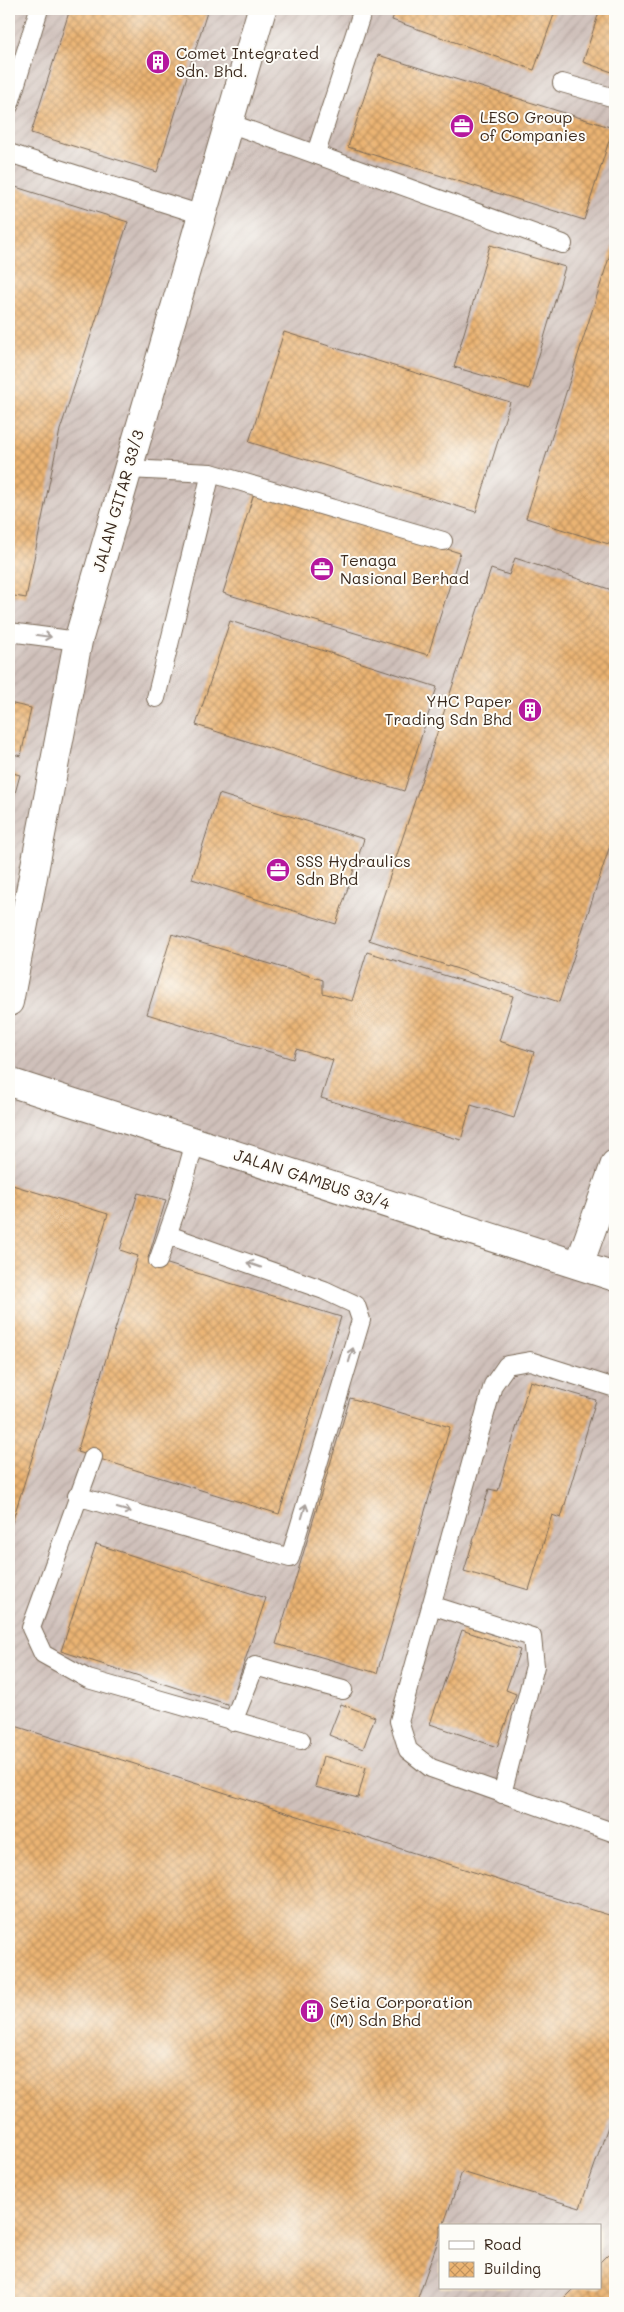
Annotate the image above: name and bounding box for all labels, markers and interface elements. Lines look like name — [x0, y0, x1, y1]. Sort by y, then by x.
place label: Comet Integrated Sdn. Bhd. — [176, 42, 319, 81]
building icon: Comet Integrated Sdn. Bhd. — [145, 49, 171, 75]
place label: LESO Group of Companies — [480, 106, 586, 145]
office icon: LESO Group of Companies — [449, 113, 475, 139]
street label: JALAN GITAR 33/3 — [87, 427, 148, 574]
place label: Tenaga Nasional Berhad — [340, 549, 469, 588]
office icon: Tenaga Nasional Berhad — [309, 556, 335, 582]
one-way arrow — [35, 631, 51, 641]
place label: YHC Paper Trading Sdn Bhd — [385, 690, 512, 729]
building icon: YHC Paper Trading Sdn Bhd — [517, 697, 543, 723]
place label: SSS Hydraulics Sdn Bhd — [296, 850, 411, 889]
office icon: SSS Hydraulics Sdn Bhd — [265, 857, 291, 883]
street label: JALAN GAMBUS 33/4 — [231, 1143, 394, 1214]
one-way arrow — [246, 1260, 262, 1269]
one-way arrow — [346, 1348, 356, 1364]
one-way arrow — [299, 1503, 309, 1519]
one-way arrow — [116, 1505, 132, 1515]
place label: Setia Corporation (M) Sdn Bhd — [330, 1991, 473, 2030]
building icon: Setia Corporation (M) Sdn Bhd — [299, 1998, 325, 2024]
legend — [439, 2224, 602, 2290]
text: Road — [484, 2234, 521, 2254]
text: Building — [484, 2258, 541, 2278]

